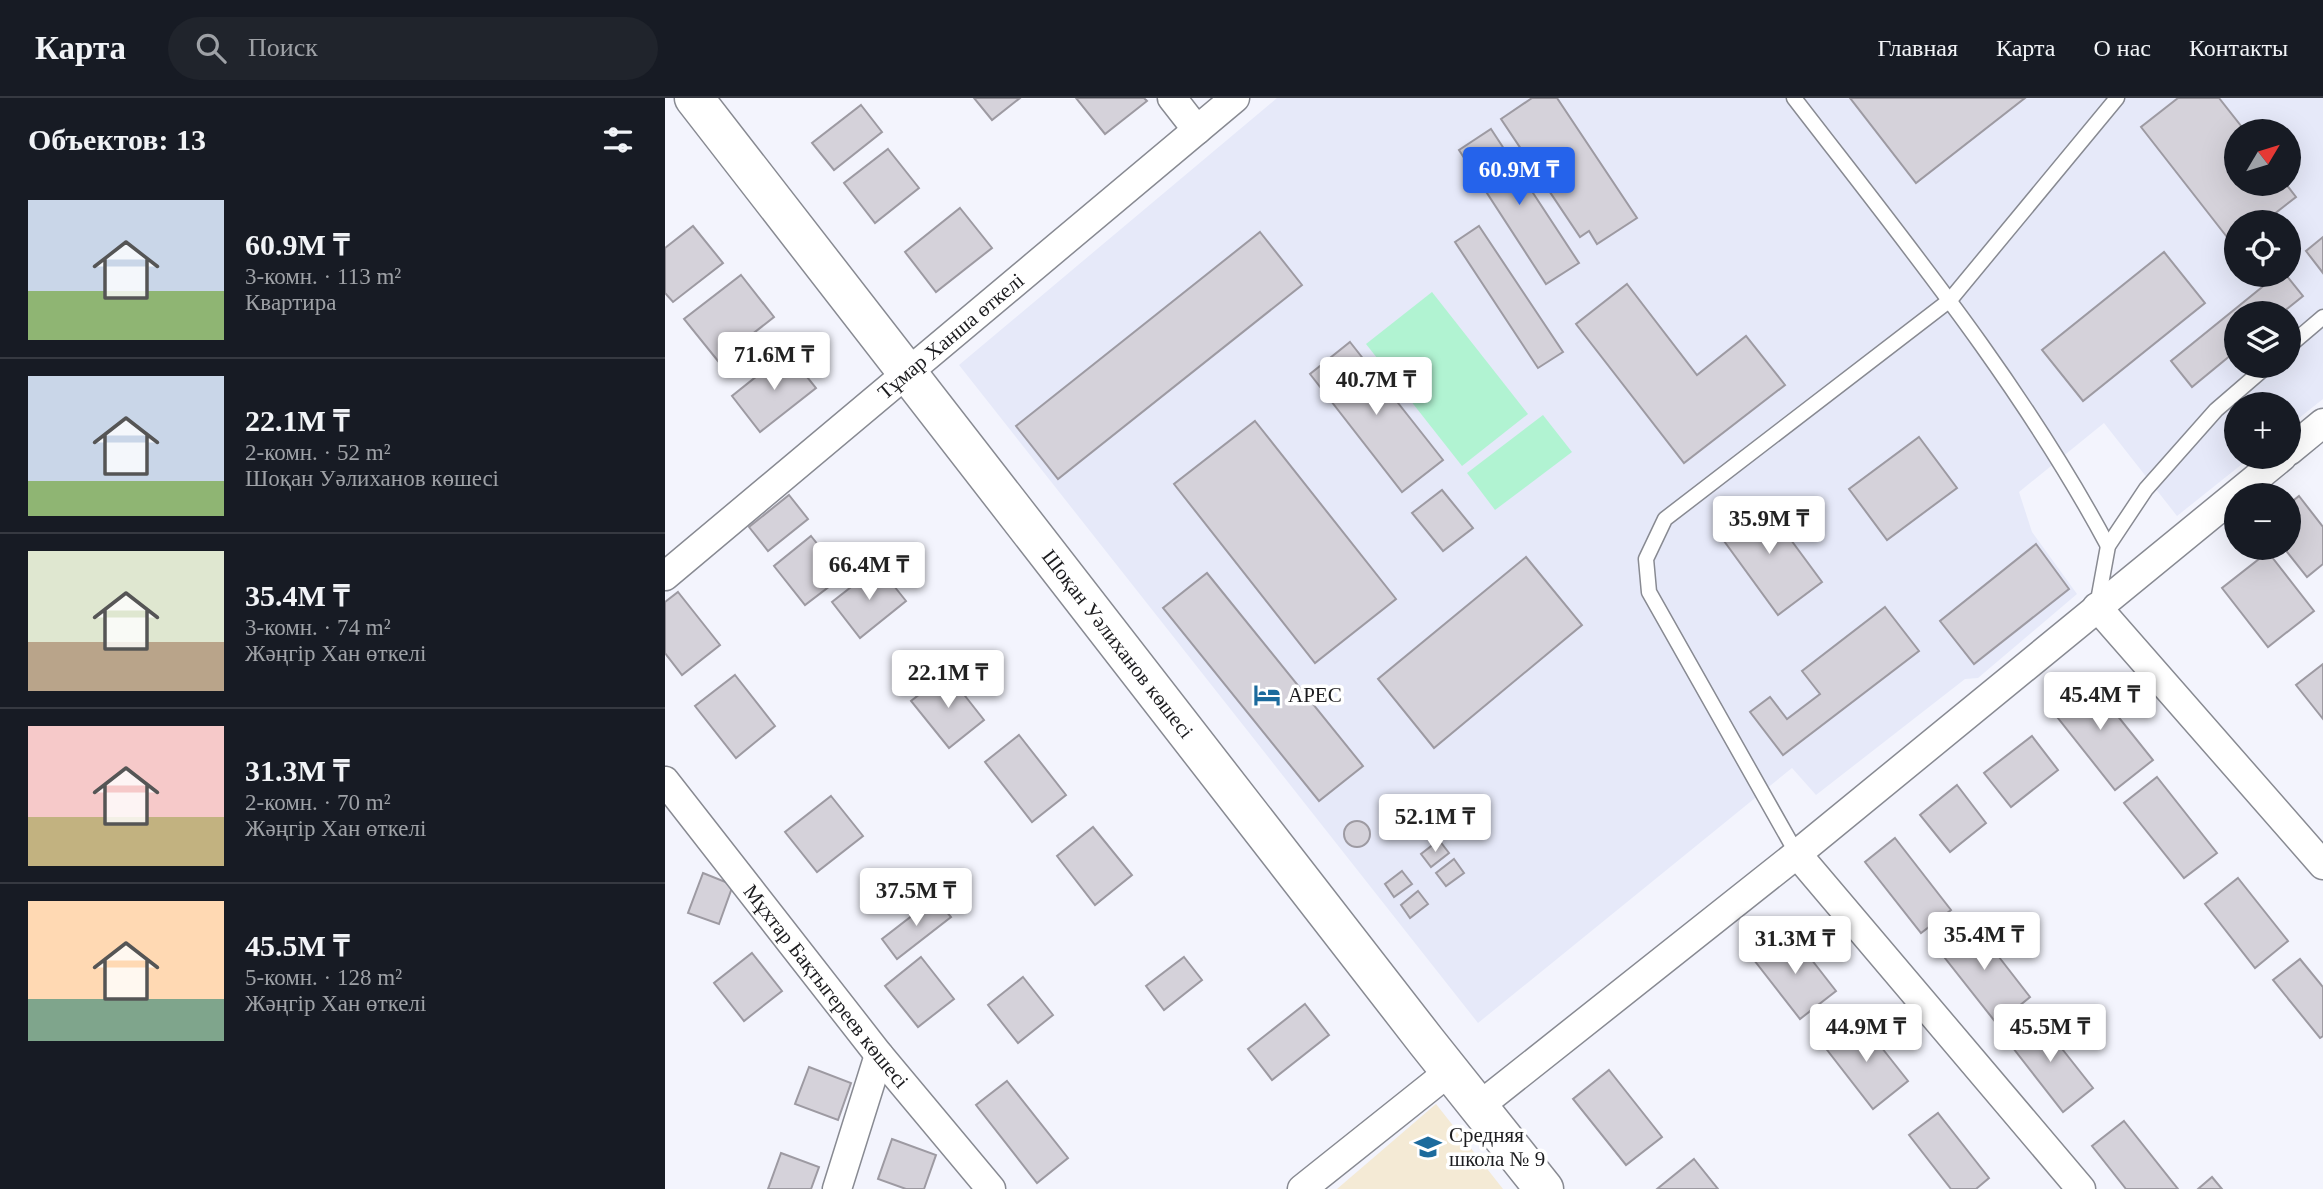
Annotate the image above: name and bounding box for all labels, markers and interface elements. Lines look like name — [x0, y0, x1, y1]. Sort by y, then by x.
search box — [168, 17, 658, 80]
icon: search — [192, 29, 230, 67]
text: Карта — [35, 30, 126, 66]
text: Поиск — [248, 33, 318, 62]
text: Главная — [1877, 35, 1958, 61]
text: Карта — [1996, 35, 2055, 61]
text: О нас — [2093, 35, 2151, 61]
text: Контакты — [2189, 35, 2288, 61]
north arrow — [2224, 119, 2301, 196]
map controls — [2224, 119, 2301, 560]
icon: filters — [599, 121, 637, 159]
text: Объектов: 13 — [28, 123, 206, 156]
pin: 60.9M ₸ — [1454, 148, 1584, 207]
text: 60.9M ₸ — [1479, 157, 1559, 182]
button: locate — [2224, 210, 2301, 287]
icon: home — [84, 228, 168, 312]
text: 60.9M ₸ — [245, 228, 350, 261]
text: 3-комн. · 113 m² — [245, 264, 401, 289]
street label: Тұмар Ханша өткелі — [873, 268, 1029, 404]
text: Квартира — [245, 290, 336, 315]
button: layers — [2224, 301, 2301, 378]
pin: 71.6M ₸ — [709, 332, 839, 392]
text: 71.6M ₸ — [734, 342, 814, 367]
pin: 40.7M ₸ — [1311, 358, 1441, 417]
text: 40.7M ₸ — [1336, 367, 1416, 392]
button: + — [2224, 392, 2301, 469]
icon: home — [84, 404, 168, 488]
text: 22.1M ₸ — [245, 404, 350, 437]
text: 2-комн. · 52 m² — [245, 440, 391, 465]
text: Шоқан Уәлиханов көшесі — [245, 466, 499, 491]
button: − — [2224, 483, 2301, 560]
pin: 35.9M ₸ — [1704, 496, 1834, 556]
text: 35.9M ₸ — [1729, 506, 1809, 531]
pin: 66.4M ₸ — [804, 542, 934, 602]
street label: Шоқан Уәлиханов көшесі — [1037, 545, 1198, 743]
text: 66.4M ₸ — [829, 552, 909, 577]
icon: home — [84, 579, 168, 663]
text: 35.4M ₸ — [245, 579, 350, 612]
text: 3-комн. · 74 m² — [245, 615, 391, 640]
text: Жәңгір Хан өткелі — [245, 641, 426, 666]
pin: 22.1M ₸ — [883, 650, 1013, 710]
text: 22.1M ₸ — [908, 660, 988, 685]
pin: 45.4M ₸ — [2035, 672, 2165, 732]
hotel icon: APEC — [1252, 680, 1282, 710]
text: 45.4M ₸ — [2060, 682, 2140, 707]
place label: APEC — [1288, 683, 1342, 707]
icon: home — [84, 754, 168, 838]
text: 31.3M ₸ — [245, 754, 350, 787]
text: 2-комн. · 70 m² — [245, 790, 391, 815]
pin: 52.1M ₸ — [1370, 794, 1500, 854]
text: 52.1M ₸ — [1395, 804, 1475, 829]
text: Жәңгір Хан өткелі — [245, 816, 426, 841]
pin: 37.5M ₸ — [851, 868, 981, 928]
text: 37.5M ₸ — [876, 878, 956, 903]
street label: Мұхтар Бақтыгереев көшесі — [738, 880, 914, 1093]
pin: 35.4M ₸ — [1919, 912, 2049, 972]
pin: 31.3M ₸ — [1730, 916, 1860, 976]
text: 35.4M ₸ — [1944, 922, 2024, 947]
text: 31.3M ₸ — [1755, 926, 1835, 951]
icon: home — [84, 929, 168, 1013]
text: 45.5M ₸ — [245, 929, 350, 962]
text: 5-комн. · 128 m² — [245, 965, 402, 990]
text: Жәңгір Хан өткелі — [245, 991, 426, 1016]
pin: 44.9M ₸ — [1801, 1004, 1931, 1064]
pin: 45.5M ₸ — [1985, 1004, 2115, 1064]
text: 44.9M ₸ — [1826, 1014, 1906, 1039]
text: 45.5M ₸ — [2010, 1014, 2090, 1039]
place label: Средняя школа № 9 — [1449, 1123, 1545, 1171]
school or university icon: Средняя школа № 9 — [1413, 1132, 1443, 1162]

